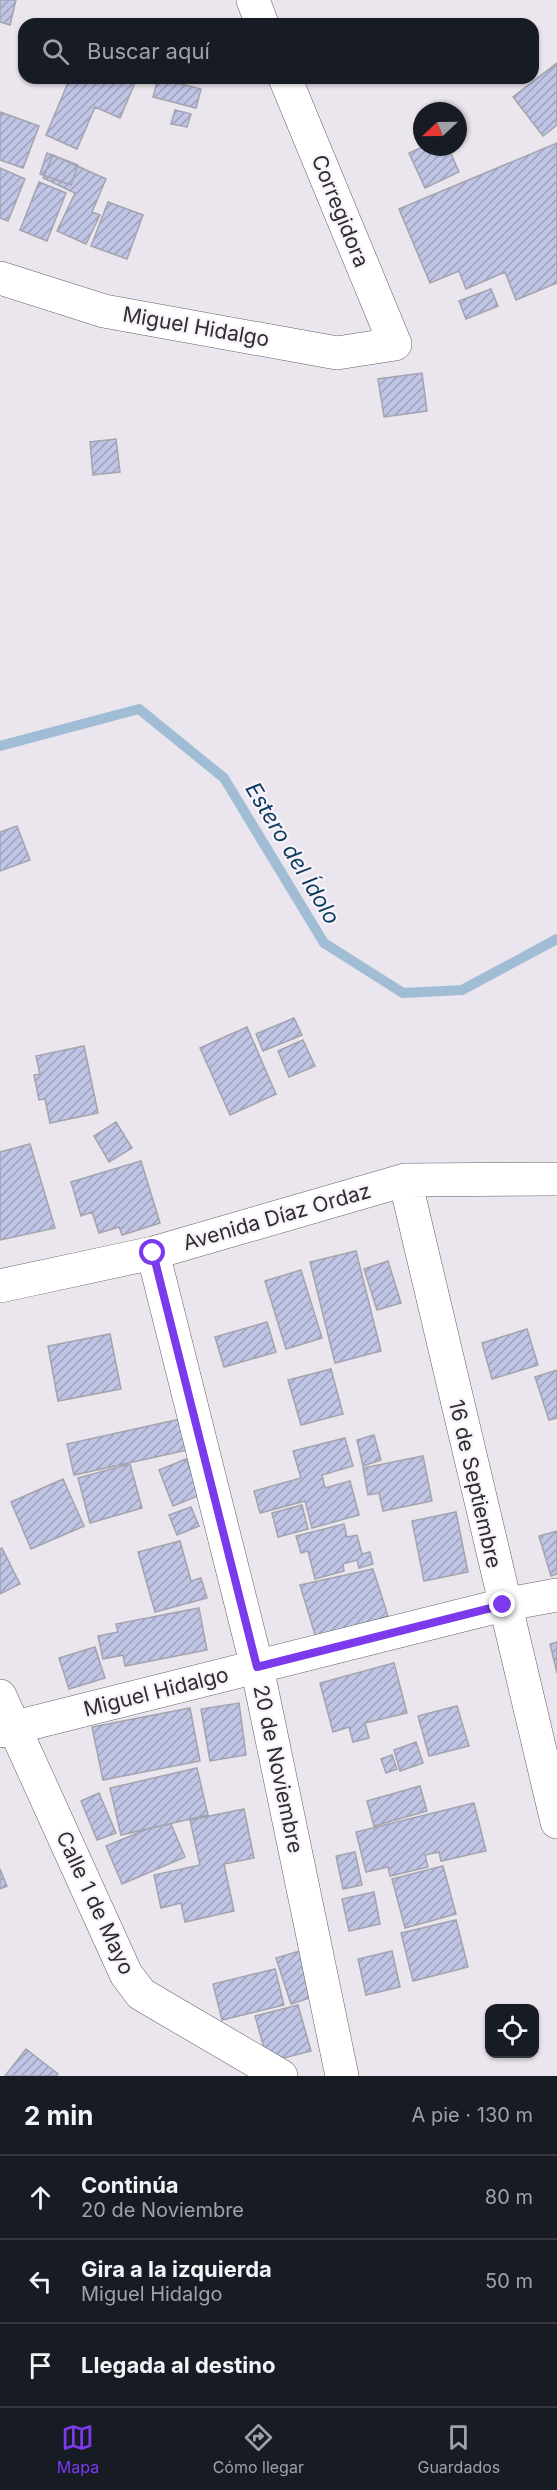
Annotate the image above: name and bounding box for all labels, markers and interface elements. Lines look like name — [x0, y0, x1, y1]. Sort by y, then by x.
search box — [18, 18, 539, 84]
icon: search — [39, 35, 72, 68]
text: Buscar aquí — [87, 38, 210, 64]
north arrow — [413, 102, 467, 156]
street label: Corregidora — [307, 151, 374, 271]
street label: Miguel Hidalgo — [121, 301, 271, 352]
water label: Estero del Ídolo — [240, 777, 346, 929]
street label: Avenida Díaz Ordaz — [180, 1178, 374, 1255]
route start — [139, 1239, 165, 1265]
street label: 16 de Septiembre — [444, 1397, 507, 1571]
route end — [489, 1591, 515, 1617]
street label: Miguel Hidalgo — [81, 1661, 231, 1722]
street label: 20 de Noviembre — [248, 1683, 309, 1855]
street label: Calle 1 de Mayo — [51, 1827, 140, 1978]
map controls — [485, 2004, 539, 2058]
button: locate — [485, 2004, 539, 2058]
text: 2 min — [24, 2100, 94, 2131]
text: A pie · 130 m — [412, 2103, 533, 2127]
text: Continúa — [81, 2172, 179, 2198]
icon: ahead — [24, 2181, 57, 2214]
text: 80 m — [485, 2185, 533, 2209]
text: 20 de Noviembre — [81, 2198, 244, 2222]
text: Gira a la izquierda — [81, 2256, 272, 2282]
icon: left — [24, 2265, 57, 2298]
text: 50 m — [485, 2269, 533, 2293]
text: Miguel Hidalgo — [81, 2282, 222, 2306]
icon: arrive — [24, 2349, 57, 2382]
text: Llegada al destino — [81, 2352, 275, 2378]
tab: Mapa — [57, 2421, 99, 2477]
tab: Cómo llegar — [213, 2421, 304, 2477]
tab: Guardados — [417, 2421, 500, 2477]

